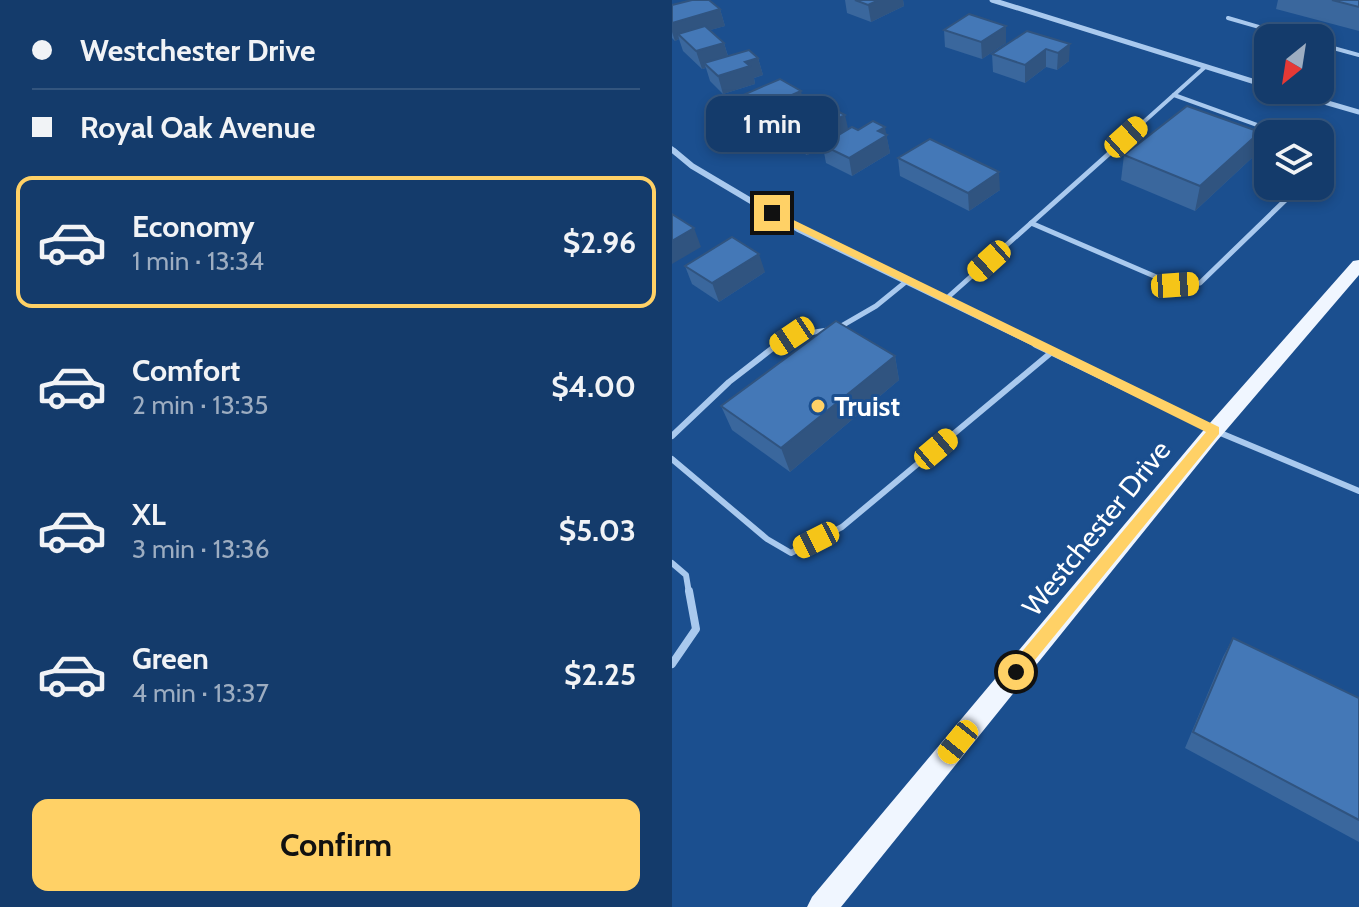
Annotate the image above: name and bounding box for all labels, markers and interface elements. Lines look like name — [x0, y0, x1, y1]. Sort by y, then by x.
north arrow — [1254, 24, 1334, 104]
map controls — [1254, 24, 1334, 200]
text: Westchester Drive — [80, 32, 315, 69]
callout: 1 min — [706, 97, 838, 153]
text: 1 min — [743, 108, 801, 140]
text: Royal Oak Avenue — [80, 109, 315, 146]
car — [1100, 112, 1152, 162]
button: layers — [1254, 120, 1334, 200]
route end — [754, 195, 790, 231]
icon: car — [36, 206, 108, 278]
text: Economy — [132, 208, 255, 245]
text: $2.96 — [563, 224, 636, 261]
car — [963, 236, 1015, 286]
text: 1 min · 13:34 — [132, 245, 264, 277]
car — [1150, 271, 1200, 299]
car — [765, 313, 819, 359]
icon: car — [36, 350, 108, 422]
text: Comfort — [132, 352, 240, 389]
text: $4.00 — [551, 368, 636, 405]
text: 2 min · 13:35 — [132, 389, 268, 421]
place label: Truist — [834, 389, 900, 423]
marker: Truist — [809, 397, 827, 415]
car — [910, 424, 962, 474]
street label: Westchester Drive — [1015, 433, 1177, 623]
icon: car — [36, 494, 108, 566]
text: XL — [132, 496, 166, 533]
text: $5.03 — [559, 512, 636, 549]
car — [789, 518, 843, 562]
text: 3 min · 13:36 — [132, 533, 269, 565]
icon: car — [36, 638, 108, 710]
text: Green — [132, 640, 209, 677]
route start — [998, 654, 1034, 690]
text: $2.25 — [564, 656, 636, 693]
text: 4 min · 13:37 — [132, 677, 269, 709]
car — [934, 716, 982, 768]
button: Confirm — [32, 799, 640, 891]

